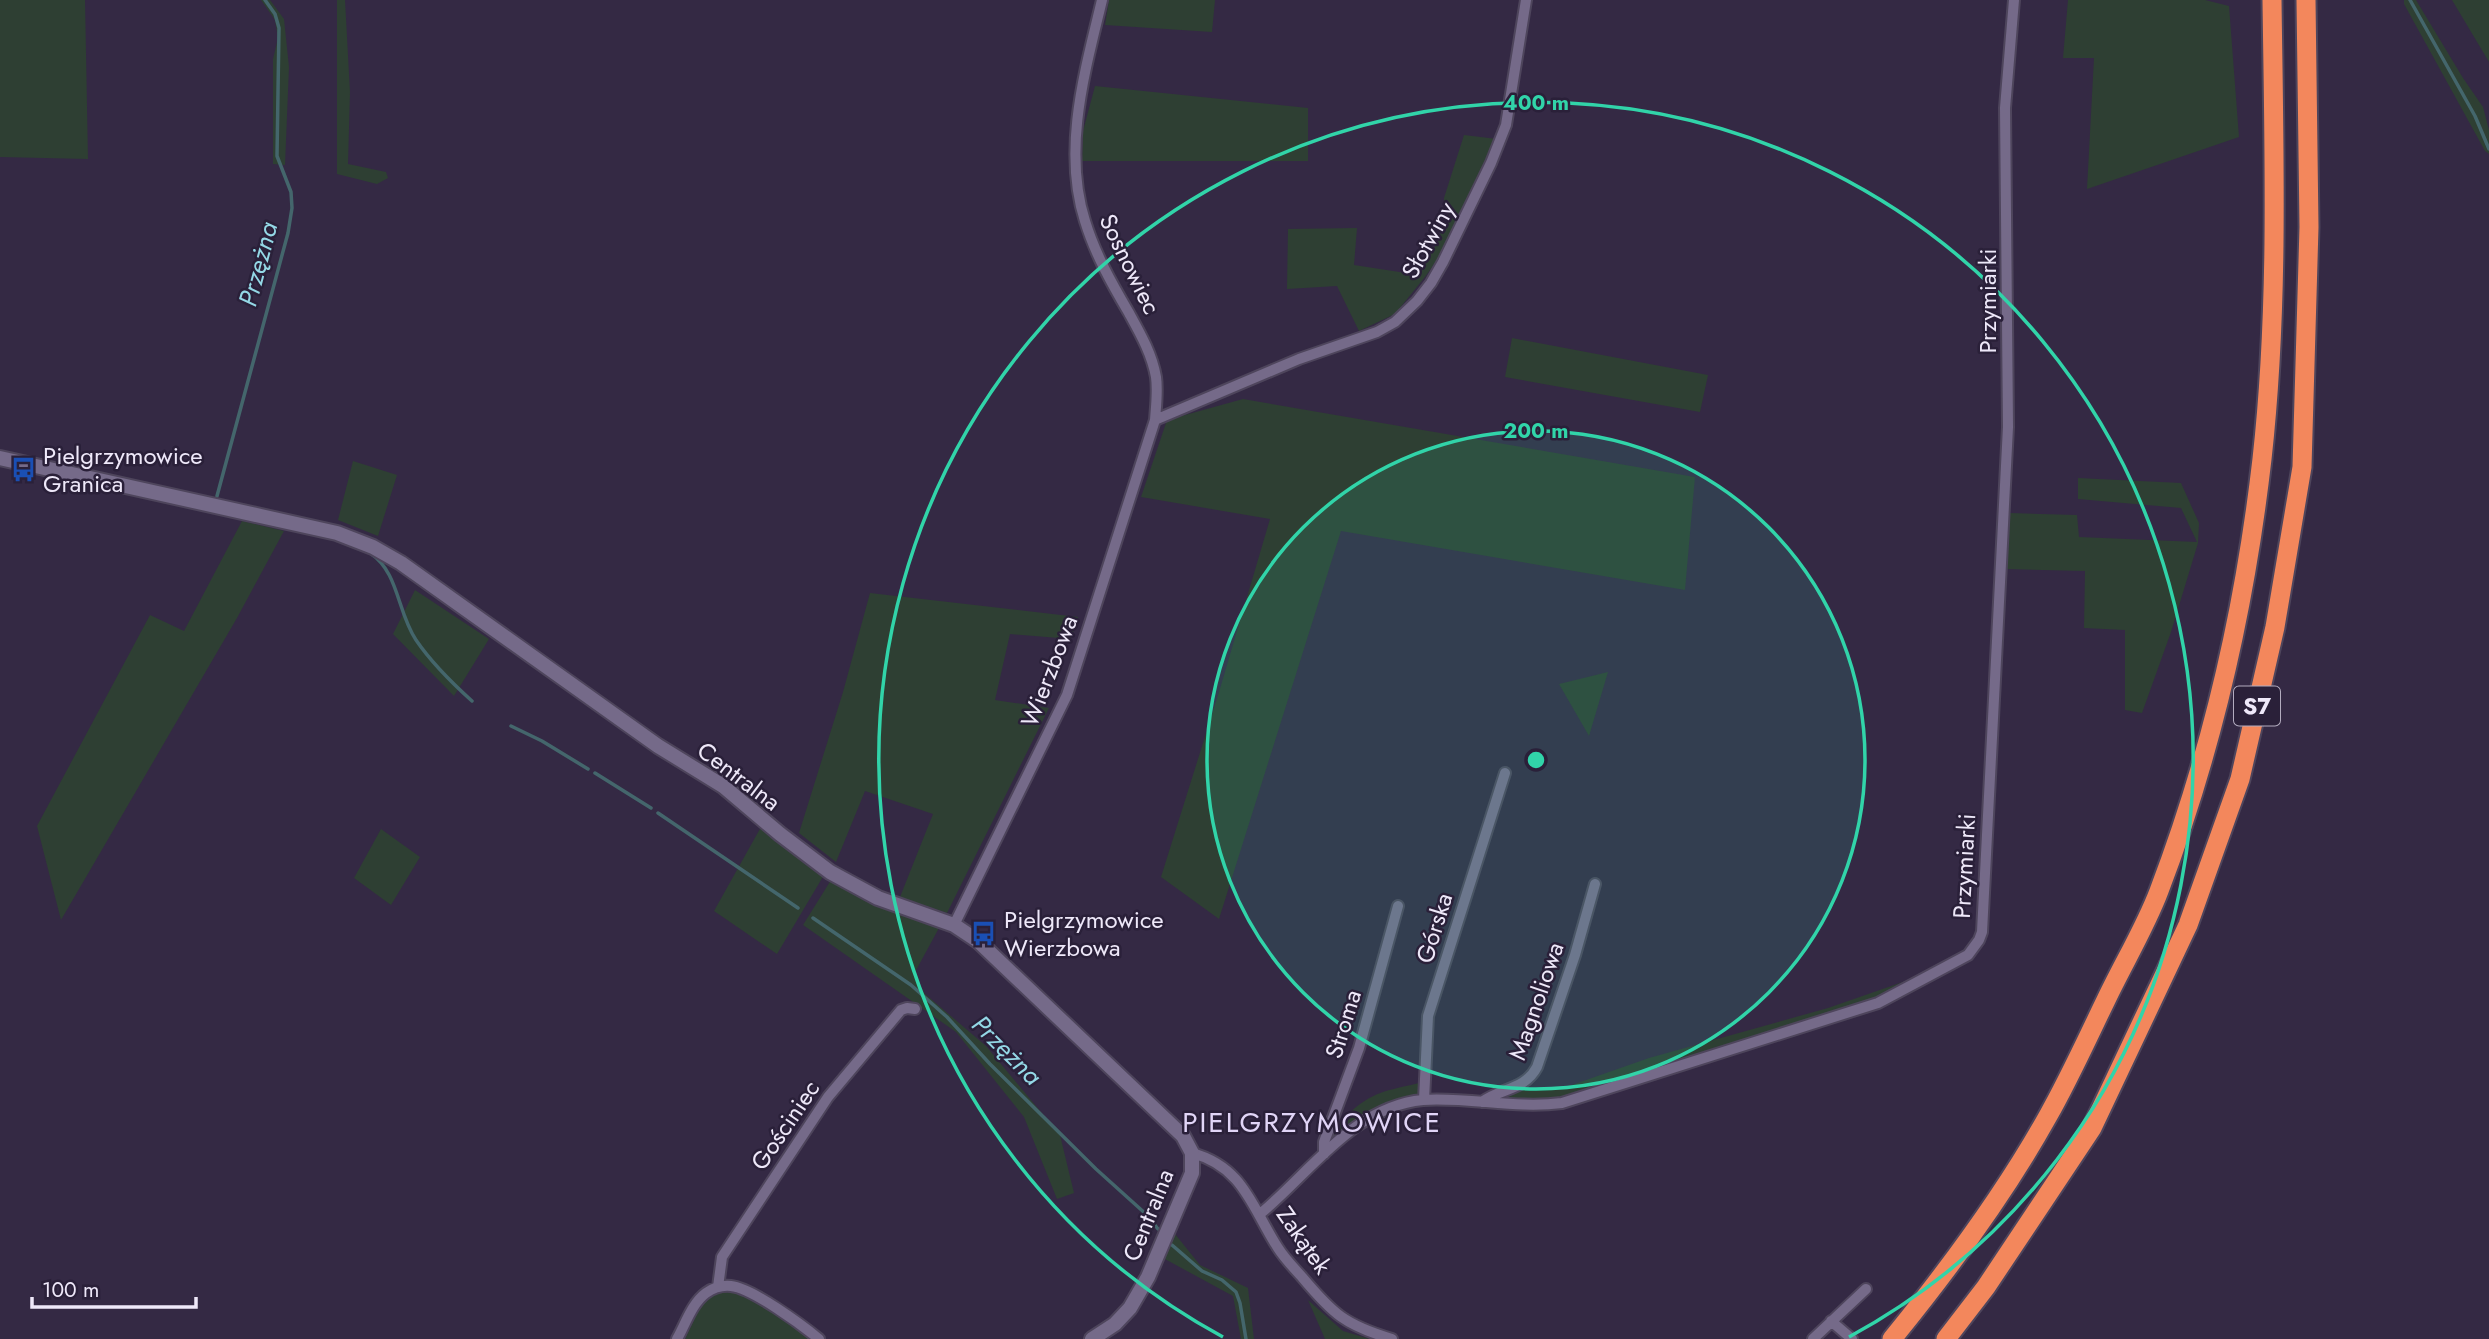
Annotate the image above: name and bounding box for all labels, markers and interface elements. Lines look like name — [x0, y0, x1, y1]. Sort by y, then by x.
text: 400 m — [1503, 88, 1569, 118]
street label: Słotwiny — [1393, 195, 1464, 285]
street label: Sosnowiec — [1091, 208, 1169, 320]
water label: Przężna — [228, 217, 288, 311]
street label: Przymiarki — [1970, 248, 2005, 354]
text: 200 m — [1503, 416, 1569, 446]
place label: Pielgrzymowice Granica — [43, 438, 203, 501]
bus stop icon: Pielgrzymowice Granica — [9, 455, 37, 483]
street label: Wierzbowa — [1012, 610, 1086, 732]
road number: S7 — [2234, 686, 2280, 726]
street label: Centralna — [690, 733, 788, 819]
centre of rings — [1524, 748, 1548, 772]
street label: Przymiarki — [1944, 813, 1984, 919]
street label: Górska — [1407, 889, 1461, 967]
place label: Pielgrzymowice Wierzbowa — [1004, 902, 1164, 965]
bus stop icon: Pielgrzymowice Wierzbowa — [970, 919, 998, 947]
street label: Magnoliowa — [1499, 937, 1573, 1065]
street label: Stroma — [1316, 985, 1370, 1063]
water label: Przężna — [963, 1006, 1051, 1094]
street label: Gościniec — [742, 1073, 828, 1177]
district label: PIELGRZYMOWICE — [1182, 1102, 1442, 1143]
street label: Centralna — [1114, 1164, 1182, 1266]
street label: Zakątek — [1268, 1199, 1340, 1281]
scale bar — [32, 1266, 196, 1310]
text: 100 m — [42, 1275, 99, 1305]

